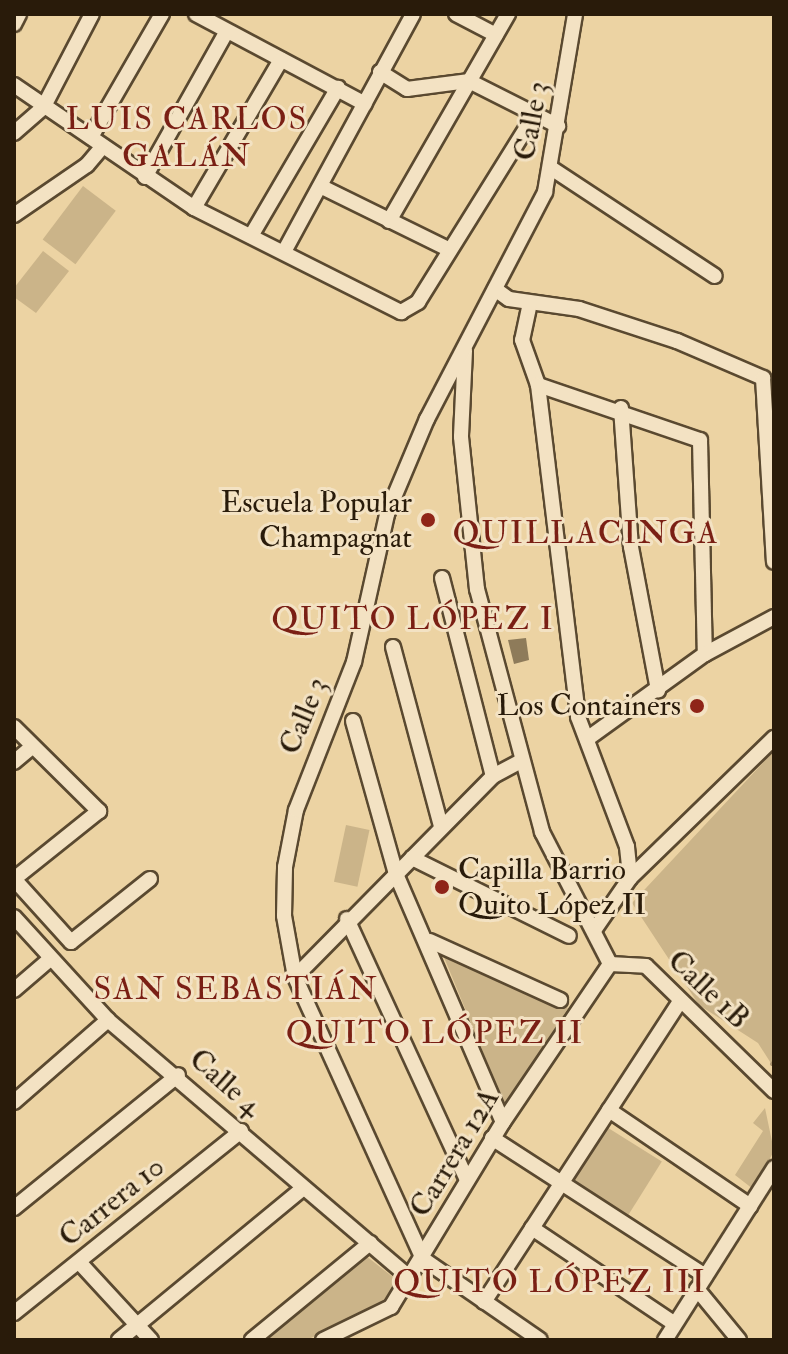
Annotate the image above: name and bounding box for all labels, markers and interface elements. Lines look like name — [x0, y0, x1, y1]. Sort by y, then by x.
street label: Calle 3 — [507, 79, 557, 163]
district label: LUIS CARLOS GALÁN — [66, 101, 308, 176]
place label: Escuela Popular Champagnat — [221, 485, 412, 556]
marker: Escuela Popular Champagnat — [419, 511, 437, 529]
district label: QUILLACINGA — [452, 514, 720, 552]
district label: QUITO LÓPEZ I — [271, 600, 555, 638]
street label: Calle 3 — [272, 672, 336, 760]
place label: Los Containers — [497, 688, 681, 724]
marker: Los Containers — [688, 697, 706, 715]
place label: Capilla Barrio Quito López II — [458, 852, 646, 922]
marker: Capilla Barrio Quito López II — [433, 878, 451, 896]
street label: Calle 1B — [660, 943, 756, 1037]
district label: SAN SEBASTIÁN — [93, 970, 379, 1008]
district label: QUITO LÓPEZ II — [286, 1014, 584, 1052]
street label: Calle 4 — [181, 1042, 269, 1124]
street label: Carrera 12A — [403, 1082, 507, 1224]
street label: Carrera 10 — [52, 1149, 172, 1255]
district label: QUITO LÓPEZ III — [393, 1263, 707, 1301]

